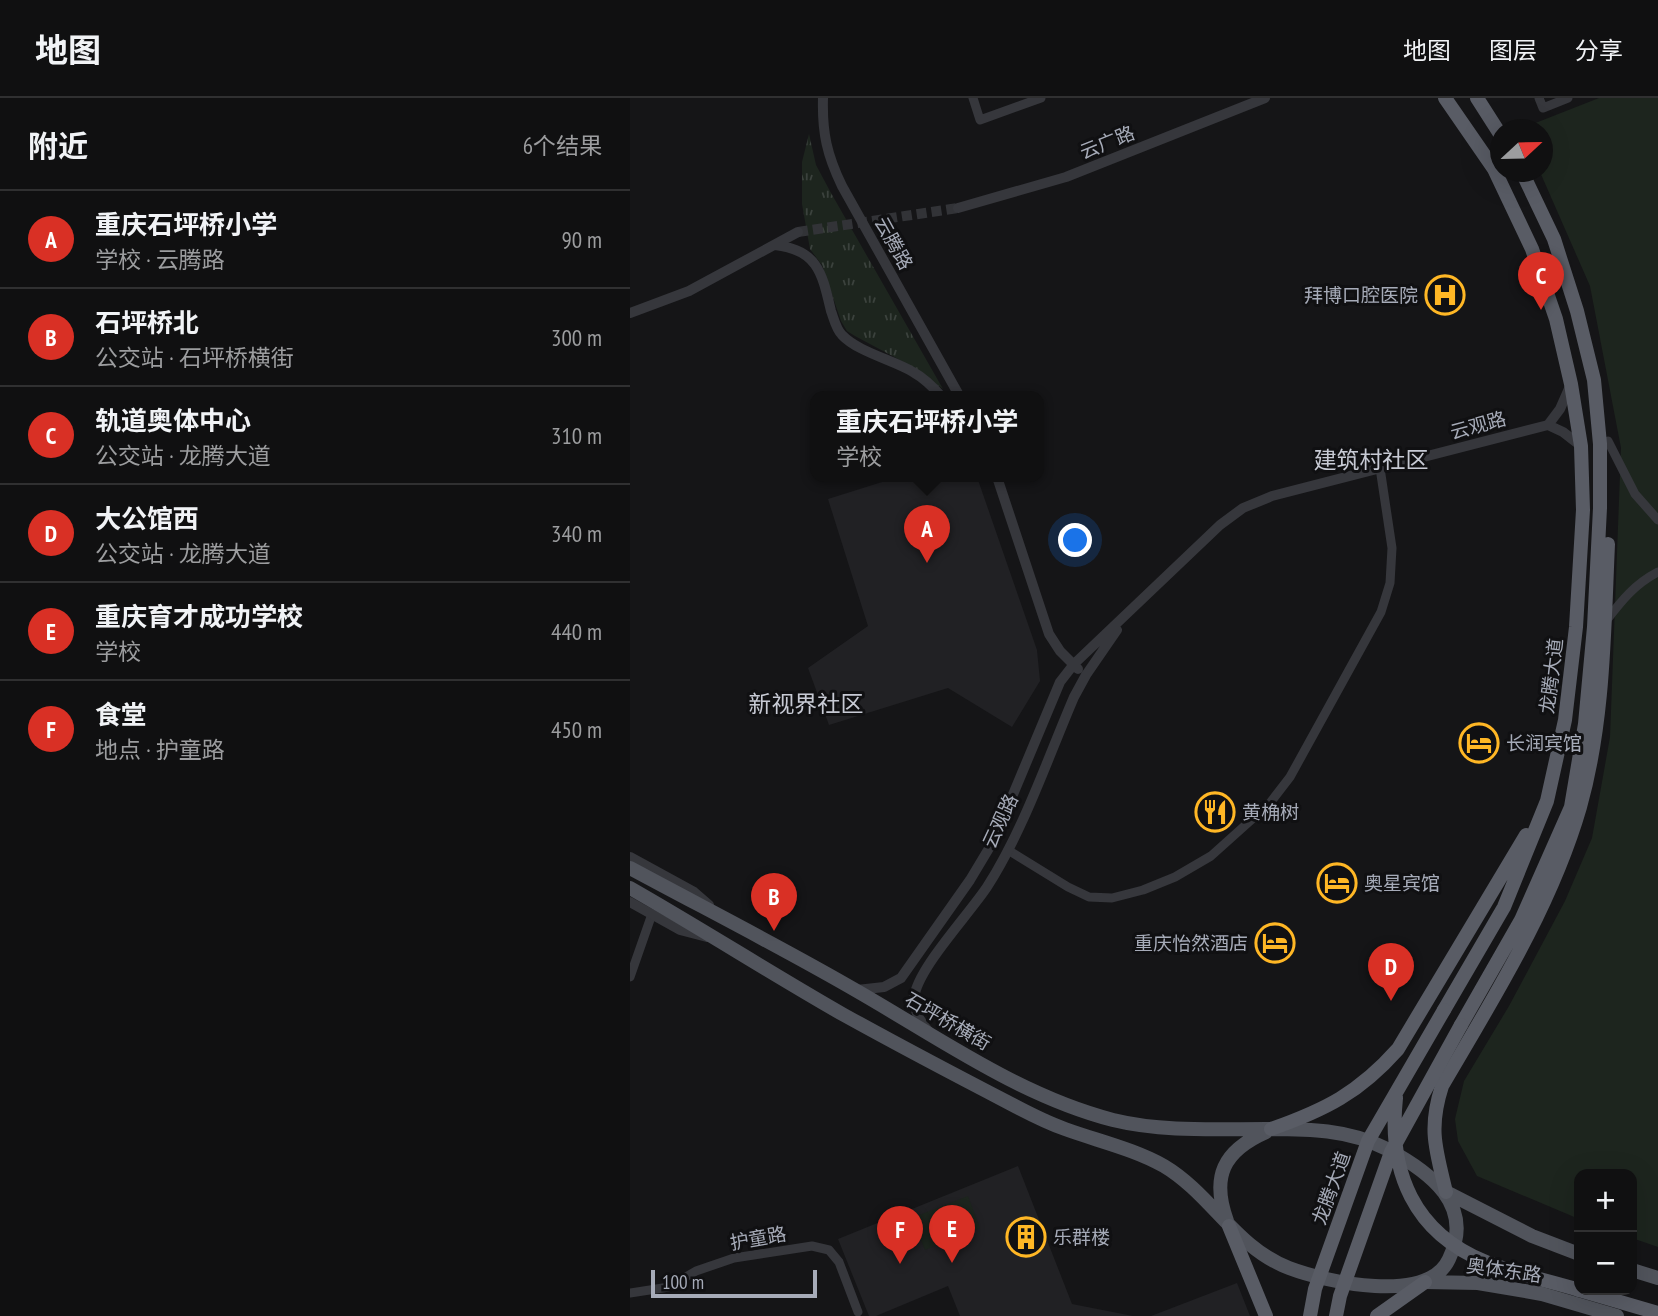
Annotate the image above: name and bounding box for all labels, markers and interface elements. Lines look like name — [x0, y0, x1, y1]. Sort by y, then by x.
text: 地图 — [35, 28, 101, 71]
text: 地图 — [1403, 35, 1451, 66]
text: 图层 — [1489, 35, 1537, 66]
text: 分享 — [1575, 35, 1623, 66]
north arrow — [1490, 119, 1553, 182]
street label: 云广路 — [1076, 120, 1138, 164]
text: 附近 — [28, 126, 88, 165]
text: 6个结果 — [523, 131, 602, 160]
text: 重庆石坪桥小学 — [95, 208, 277, 241]
street label: 云腾路 — [870, 212, 918, 274]
text: A — [45, 225, 57, 254]
text: 90 m — [561, 225, 602, 254]
text: 学校 · 云腾路 — [95, 245, 225, 274]
pin: C — [1518, 252, 1564, 310]
hospital icon: 拜博口腔医院 — [1424, 274, 1466, 316]
place label: 拜博口腔医院 — [1304, 283, 1418, 307]
text: 石坪桥北 — [95, 306, 199, 339]
text: B — [45, 323, 57, 352]
text: 300 m — [551, 323, 602, 352]
text: 公交站 · 石坪桥横街 — [95, 343, 294, 372]
popup — [810, 391, 1044, 482]
text: 轨道奥体中心 — [95, 404, 251, 437]
text: 重庆石坪桥小学 — [836, 405, 1018, 438]
street label: 云观路 — [1447, 406, 1509, 444]
text: C — [46, 421, 56, 450]
text: 310 m — [551, 421, 602, 450]
text: 公交站 · 龙腾大道 — [95, 441, 271, 470]
text: 学校 — [836, 442, 882, 471]
district label: 建筑村社区 — [1314, 445, 1429, 474]
text: 大公馆西 — [95, 502, 199, 535]
pin: A — [904, 505, 950, 563]
text: D — [45, 519, 57, 548]
text: 340 m — [551, 519, 602, 548]
your location — [1058, 523, 1092, 557]
text: 公交站 · 龙腾大道 — [95, 539, 271, 568]
text: 重庆育才成功学校 — [95, 600, 303, 633]
text: E — [46, 617, 56, 646]
text: 440 m — [551, 617, 602, 646]
text: 学校 — [95, 637, 141, 666]
street label: 龙腾大道 — [1534, 637, 1568, 715]
district label: 新视界社区 — [749, 689, 864, 718]
text: 食堂 — [95, 698, 147, 731]
text: F — [46, 715, 56, 744]
text: 450 m — [551, 715, 602, 744]
hotel icon: 长润宾馆 — [1458, 722, 1500, 764]
place label: 长润宾馆 — [1506, 731, 1582, 755]
text: 地点 · 护童路 — [95, 735, 225, 764]
street label: 云观路 — [977, 790, 1023, 852]
restaurant icon: 黄桷树 — [1194, 791, 1236, 833]
place label: 黄桷树 — [1242, 800, 1299, 824]
hotel icon: 奥星宾馆 — [1316, 862, 1358, 904]
place label: 奥星宾馆 — [1364, 871, 1440, 895]
pin: B — [751, 873, 797, 931]
hotel icon: 重庆怡然酒店 — [1254, 922, 1296, 964]
place label: 重庆怡然酒店 — [1134, 931, 1248, 955]
pin: D — [1368, 943, 1414, 1001]
street label: 石坪桥横街 — [901, 987, 995, 1055]
street label: 龙腾大道 — [1307, 1148, 1355, 1228]
map controls — [1574, 1169, 1637, 1295]
button: + — [1574, 1169, 1637, 1232]
pin: E — [929, 1205, 975, 1263]
pin: F — [877, 1206, 923, 1264]
building icon: 乐群楼 — [1005, 1216, 1047, 1258]
street label: 护童路 — [728, 1221, 788, 1255]
place label: 乐群楼 — [1053, 1225, 1110, 1249]
button: − — [1574, 1232, 1637, 1295]
street label: 奥体东路 — [1465, 1253, 1543, 1287]
scale bar — [651, 1267, 817, 1299]
text: 100 m — [662, 1270, 704, 1294]

